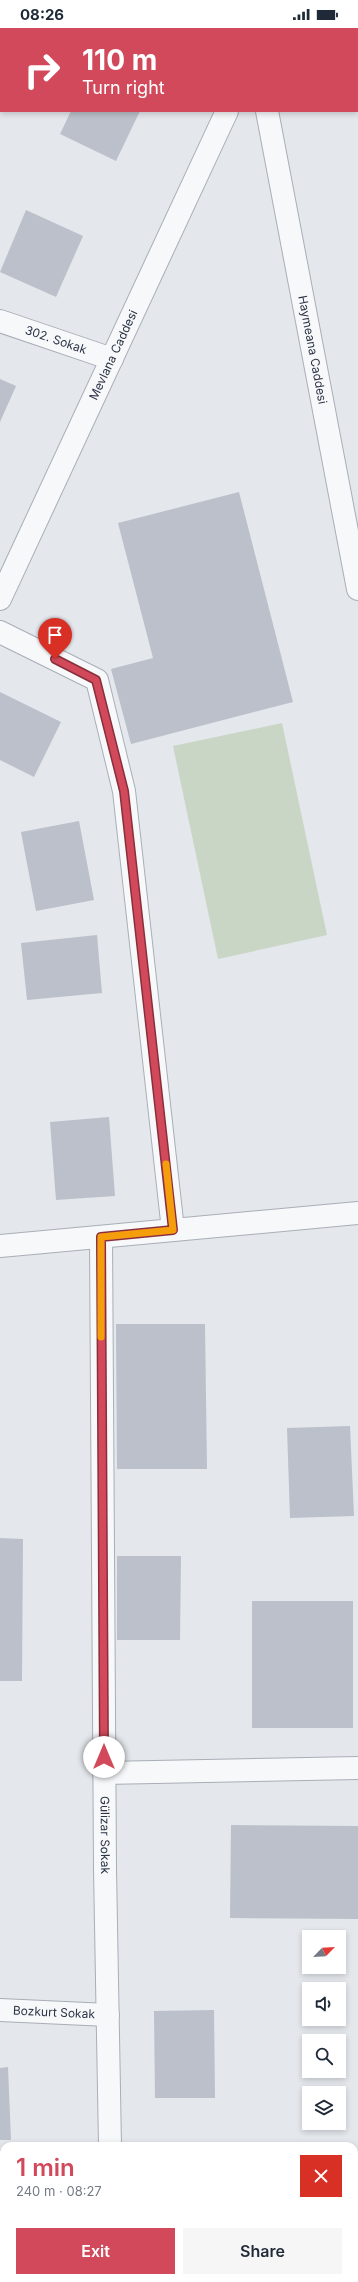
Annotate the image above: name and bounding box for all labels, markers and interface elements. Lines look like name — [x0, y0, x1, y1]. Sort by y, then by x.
text: 08:26 — [20, 5, 64, 24]
text: 110 m — [82, 43, 157, 77]
icon: right — [16, 44, 68, 96]
text: Turn right — [82, 77, 165, 98]
street label: Haymeana Caddesi — [295, 294, 331, 405]
street label: Mevlana Caddesi — [86, 307, 140, 402]
street label: 302. Sokak — [23, 322, 89, 357]
pin — [38, 618, 72, 659]
icon: arrive — [44, 624, 66, 646]
position arrow — [83, 1736, 125, 1778]
street label: Gülizar Sokak — [98, 1796, 113, 1875]
north arrow — [302, 1930, 346, 1974]
map controls — [302, 1930, 346, 2130]
button: sound — [302, 1982, 346, 2026]
street label: Bozkurt Sokak — [13, 2003, 96, 2021]
button: search — [302, 2034, 346, 2078]
button: layers — [302, 2086, 346, 2130]
text: 1 min — [16, 2153, 75, 2182]
button: close — [300, 2155, 342, 2197]
text: 240 m · 08:27 — [16, 2183, 102, 2199]
button: Exit — [16, 2228, 175, 2274]
button: Share — [183, 2228, 342, 2274]

